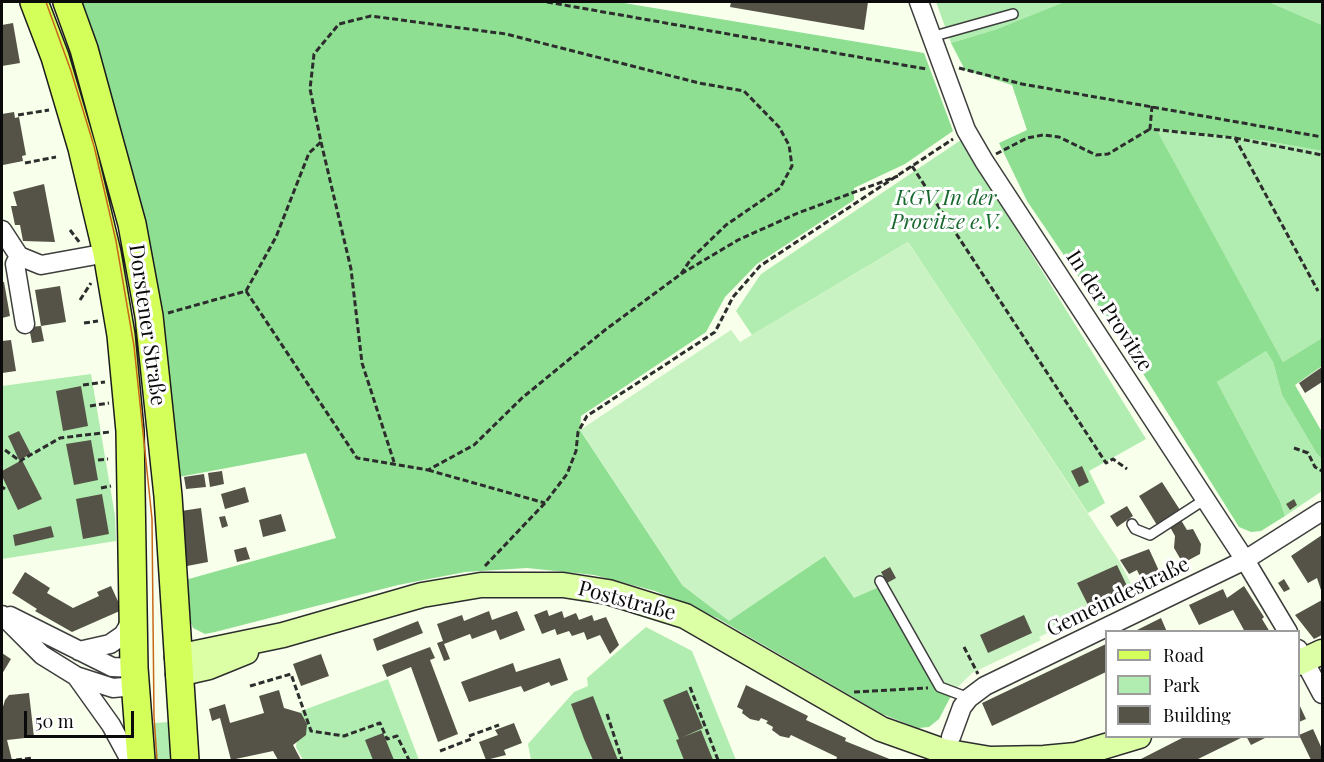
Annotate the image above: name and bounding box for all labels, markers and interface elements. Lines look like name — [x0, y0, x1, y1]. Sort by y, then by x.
park label: KGV In der Provitze e.V. — [891, 185, 1001, 235]
street label: Dorstener Straße — [123, 243, 171, 407]
street label: In der Provitze — [1060, 246, 1158, 376]
street label: Gemeindestraße — [1043, 552, 1193, 642]
street label: Poststraße — [575, 576, 679, 626]
legend — [1105, 630, 1300, 738]
text: Road — [1163, 643, 1204, 667]
text: Park — [1163, 673, 1200, 697]
scale bar — [27, 699, 136, 737]
text: Building — [1163, 703, 1231, 727]
text: 50 m — [35, 709, 74, 733]

